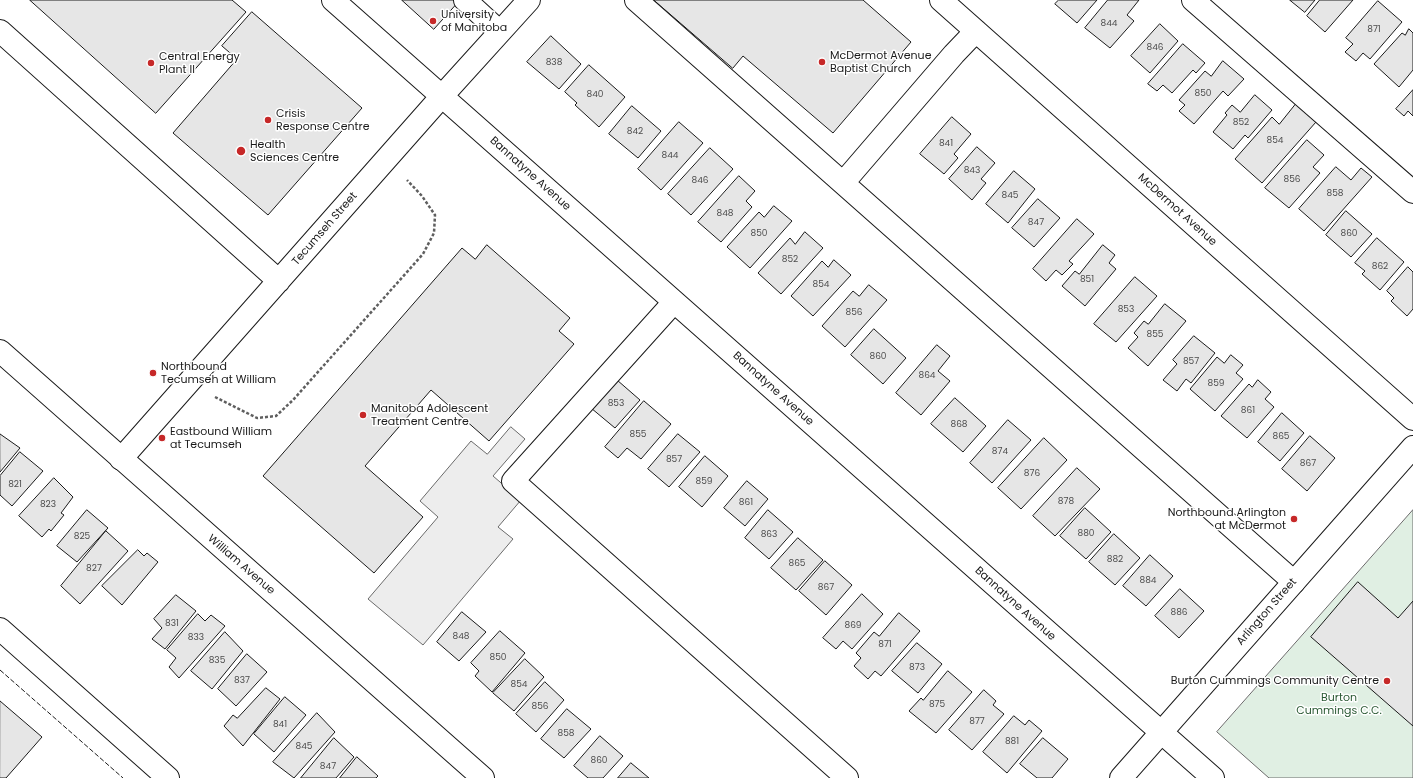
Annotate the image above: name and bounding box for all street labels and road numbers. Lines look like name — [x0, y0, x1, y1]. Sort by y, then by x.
street label: Bannatyne Avenue — [487, 134, 573, 214]
street label: McDermot Avenue — [1135, 171, 1219, 249]
street label: Tecumseh Street — [290, 190, 360, 268]
street label: Bannatyne Avenue — [730, 349, 816, 429]
street label: William Avenue — [205, 532, 277, 598]
street label: Bannatyne Avenue — [972, 564, 1058, 644]
street label: Arlington Street — [1234, 576, 1300, 648]

